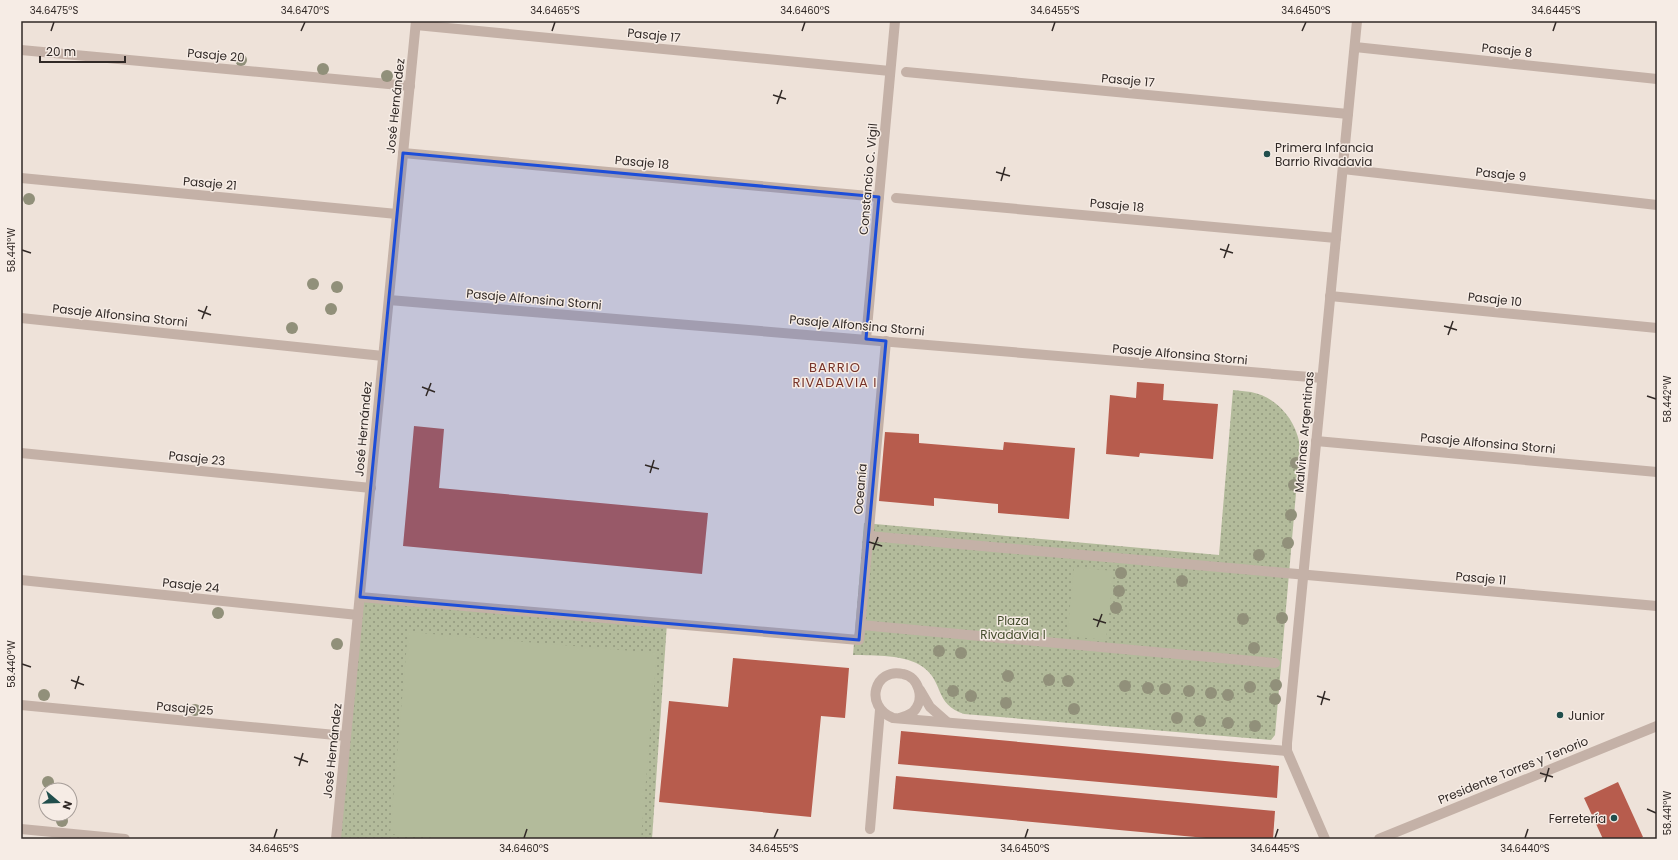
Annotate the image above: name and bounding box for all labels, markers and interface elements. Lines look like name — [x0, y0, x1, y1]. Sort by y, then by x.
text: 34.6475°S — [30, 3, 78, 18]
text: 34.6470°S — [281, 3, 329, 18]
text: 34.6465°S — [530, 3, 580, 18]
text: 34.6460°S — [780, 3, 830, 18]
text: 34.6455°S — [1030, 3, 1080, 18]
text: 34.6450°S — [1281, 3, 1331, 18]
text: 34.6445°S — [1531, 3, 1581, 18]
street label: Pasaje 17 — [627, 24, 682, 46]
scale bar — [40, 38, 125, 64]
street label: Pasaje 8 — [1481, 39, 1533, 61]
text: 20 m — [46, 43, 76, 60]
street label: Pasaje 20 — [187, 44, 245, 66]
street label: José Hernández — [382, 58, 408, 154]
street label: Pasaje 17 — [1101, 69, 1156, 91]
street label: Constancio C. Vigil — [855, 122, 881, 236]
place label: Primera Infancia Barrio Rivadavia — [1275, 139, 1374, 170]
marker: Primera Infancia Barrio Rivadavia — [1262, 149, 1272, 159]
street label: Pasaje 18 — [614, 151, 670, 173]
street label: Pasaje 9 — [1475, 163, 1527, 185]
street label: Pasaje 21 — [182, 172, 238, 194]
street label: Pasaje 18 — [1089, 194, 1145, 216]
text: 58.441°W — [4, 228, 19, 272]
street label: Pasaje Alfonsina Storni — [466, 285, 602, 313]
street label: Pasaje 10 — [1467, 288, 1523, 310]
street label: Pasaje Alfonsina Storni — [52, 299, 188, 331]
street label: Pasaje Alfonsina Storni — [789, 311, 925, 339]
street label: Pasaje Alfonsina Storni — [1112, 340, 1248, 368]
district label: BARRIO RIVADAVIA I — [792, 358, 878, 392]
street label: Malvinas Argentinas — [1290, 371, 1318, 493]
text: 58.442°W — [1660, 375, 1675, 422]
street label: José Hernández — [350, 381, 376, 477]
street label: Pasaje Alfonsina Storni — [1420, 429, 1556, 457]
street label: Pasaje 23 — [168, 447, 226, 469]
street label: Oceanía — [849, 463, 871, 515]
street label: Pasaje 11 — [1455, 567, 1507, 589]
street label: Pasaje 24 — [162, 574, 221, 597]
park label: Plaza Rivadavia I — [980, 612, 1046, 643]
text: 58.440°W — [4, 640, 19, 688]
street label: Pasaje 25 — [156, 697, 214, 719]
street label: José Hernández — [319, 703, 345, 799]
place label: Junior — [1568, 707, 1605, 724]
marker: Junior — [1555, 710, 1565, 720]
street label: Presidente Torres y Tenorio — [1435, 732, 1591, 808]
north arrow — [38, 782, 78, 822]
text: 58.441°W — [1660, 791, 1675, 835]
text: N — [59, 799, 76, 812]
place label: Ferretería — [1549, 810, 1606, 827]
marker: Ferretería — [1609, 813, 1619, 823]
text: 34.6465°S — [249, 841, 299, 856]
text: 34.6460°S — [499, 841, 549, 856]
text: 34.6455°S — [749, 841, 799, 856]
text: 34.6450°S — [1000, 841, 1050, 856]
text: 34.6445°S — [1250, 841, 1300, 856]
text: 34.6440°S — [1500, 841, 1550, 856]

